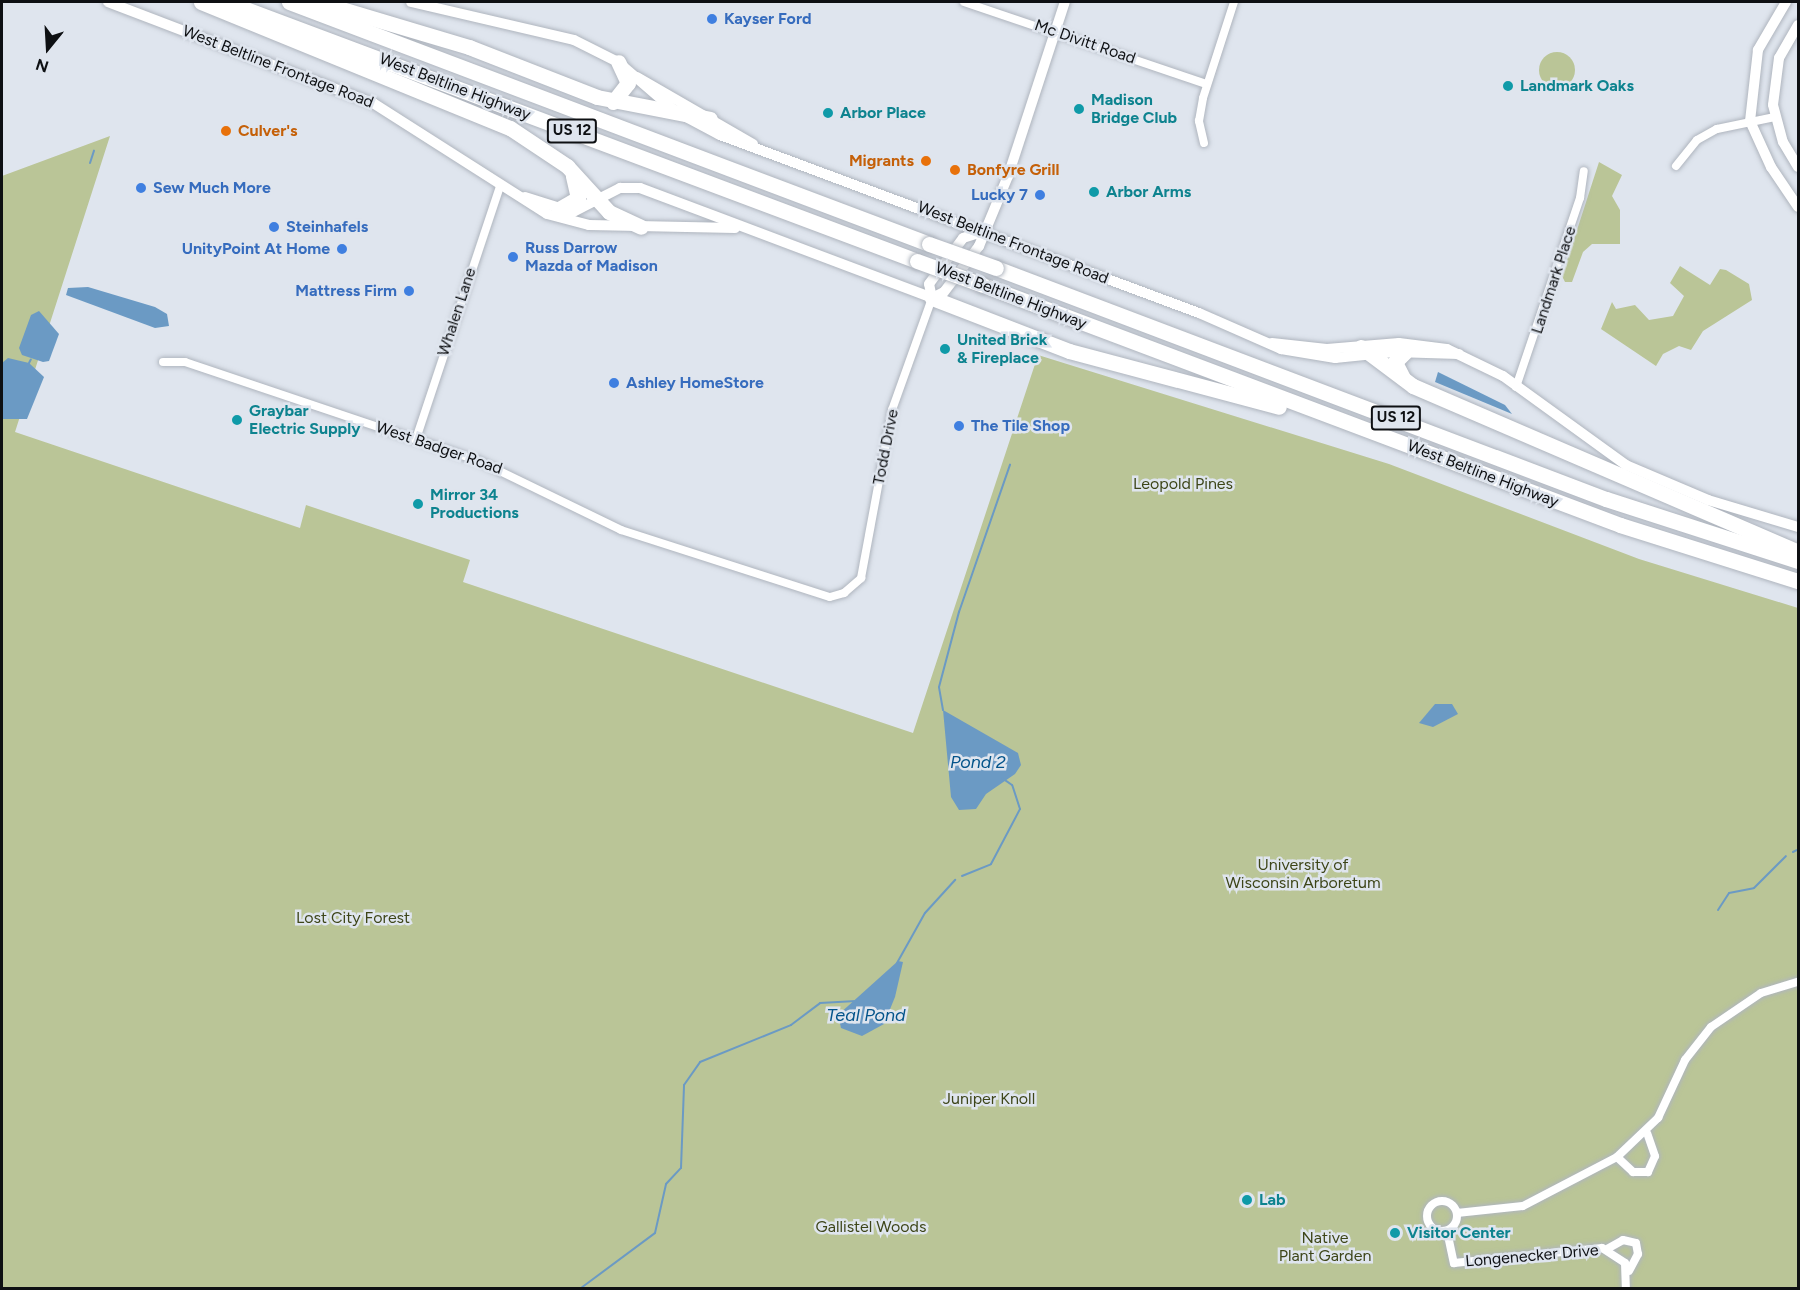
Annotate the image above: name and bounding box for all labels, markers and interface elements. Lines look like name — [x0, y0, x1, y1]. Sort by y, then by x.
place label: Kayser Ford — [724, 9, 812, 29]
marker: Kayser Ford — [705, 12, 719, 26]
street label: Mc Divitt Road — [1032, 16, 1138, 68]
north arrow — [18, 18, 78, 78]
street label: West Beltline Frontage Road — [180, 22, 376, 112]
street label: West Beltline Highway — [377, 49, 533, 125]
text: N — [33, 55, 51, 77]
place label: Landmark Oaks — [1520, 76, 1634, 96]
marker: Landmark Oaks — [1501, 79, 1515, 93]
place label: Madison Bridge Club — [1091, 90, 1177, 128]
marker: Madison Bridge Club — [1072, 102, 1086, 116]
place label: Arbor Place — [840, 103, 926, 123]
marker: Arbor Place — [821, 106, 835, 120]
road number: US 12 — [546, 119, 598, 143]
place label: Culver's — [238, 121, 298, 141]
marker: Culver's — [219, 124, 233, 138]
place label: Migrants — [849, 151, 914, 171]
marker: Migrants — [919, 154, 933, 168]
place label: Bonfyre Grill — [967, 160, 1059, 180]
marker: Bonfyre Grill — [948, 163, 962, 177]
place label: Sew Much More — [153, 178, 271, 198]
marker: Sew Much More — [134, 181, 148, 195]
place label: Arbor Arms — [1106, 182, 1191, 202]
place label: Lucky 7 — [971, 185, 1028, 205]
marker: Arbor Arms — [1087, 185, 1101, 199]
marker: Lucky 7 — [1033, 188, 1047, 202]
street label: West Beltline Frontage Road — [915, 198, 1111, 288]
place label: Steinhafels — [286, 217, 368, 237]
marker: Steinhafels — [267, 220, 281, 234]
street label: Landmark Place — [1528, 224, 1580, 336]
place label: Russ Darrow Mazda of Madison — [525, 238, 658, 276]
place label: UnityPoint At Home — [182, 239, 330, 259]
marker: UnityPoint At Home — [335, 242, 349, 256]
marker: Russ Darrow Mazda of Madison — [506, 250, 520, 264]
street label: West Beltline Highway — [933, 258, 1089, 334]
street label: Whalen Lane — [434, 265, 480, 359]
place label: Mattress Firm — [295, 281, 397, 301]
marker: Mattress Firm — [402, 284, 416, 298]
place label: United Brick & Fireplace — [957, 330, 1047, 368]
marker: United Brick & Fireplace — [938, 342, 952, 356]
place label: Ashley HomeStore — [626, 373, 764, 393]
marker: Ashley HomeStore — [607, 376, 621, 390]
place label: Graybar Electric Supply — [249, 401, 360, 439]
road number: US 12 — [1370, 406, 1422, 430]
street label: Todd Drive — [869, 407, 903, 487]
marker: Graybar Electric Supply — [230, 413, 244, 427]
place label: The Tile Shop — [971, 416, 1070, 436]
street label: West Badger Road — [373, 417, 505, 479]
marker: The Tile Shop — [952, 419, 966, 433]
street label: West Beltline Highway — [1405, 436, 1561, 512]
park label: Leopold Pines — [1133, 474, 1233, 494]
place label: Mirror 34 Productions — [430, 485, 519, 523]
marker: Mirror 34 Productions — [411, 497, 425, 511]
water label: Pond 2 — [950, 751, 1006, 773]
park label: University of Wisconsin Arboretum — [1225, 855, 1381, 893]
park label: Lost City Forest — [296, 908, 410, 928]
water label: Teal Pond — [827, 1004, 905, 1026]
park label: Juniper Knoll — [943, 1089, 1035, 1109]
place label: Lab — [1259, 1190, 1286, 1210]
marker: Lab — [1240, 1193, 1254, 1207]
park label: Gallistel Woods — [816, 1217, 926, 1237]
place label: Visitor Center — [1407, 1223, 1511, 1243]
marker: Visitor Center — [1388, 1226, 1402, 1240]
park label: Native Plant Garden — [1279, 1228, 1371, 1266]
street label: Longenecker Drive — [1465, 1241, 1599, 1271]

